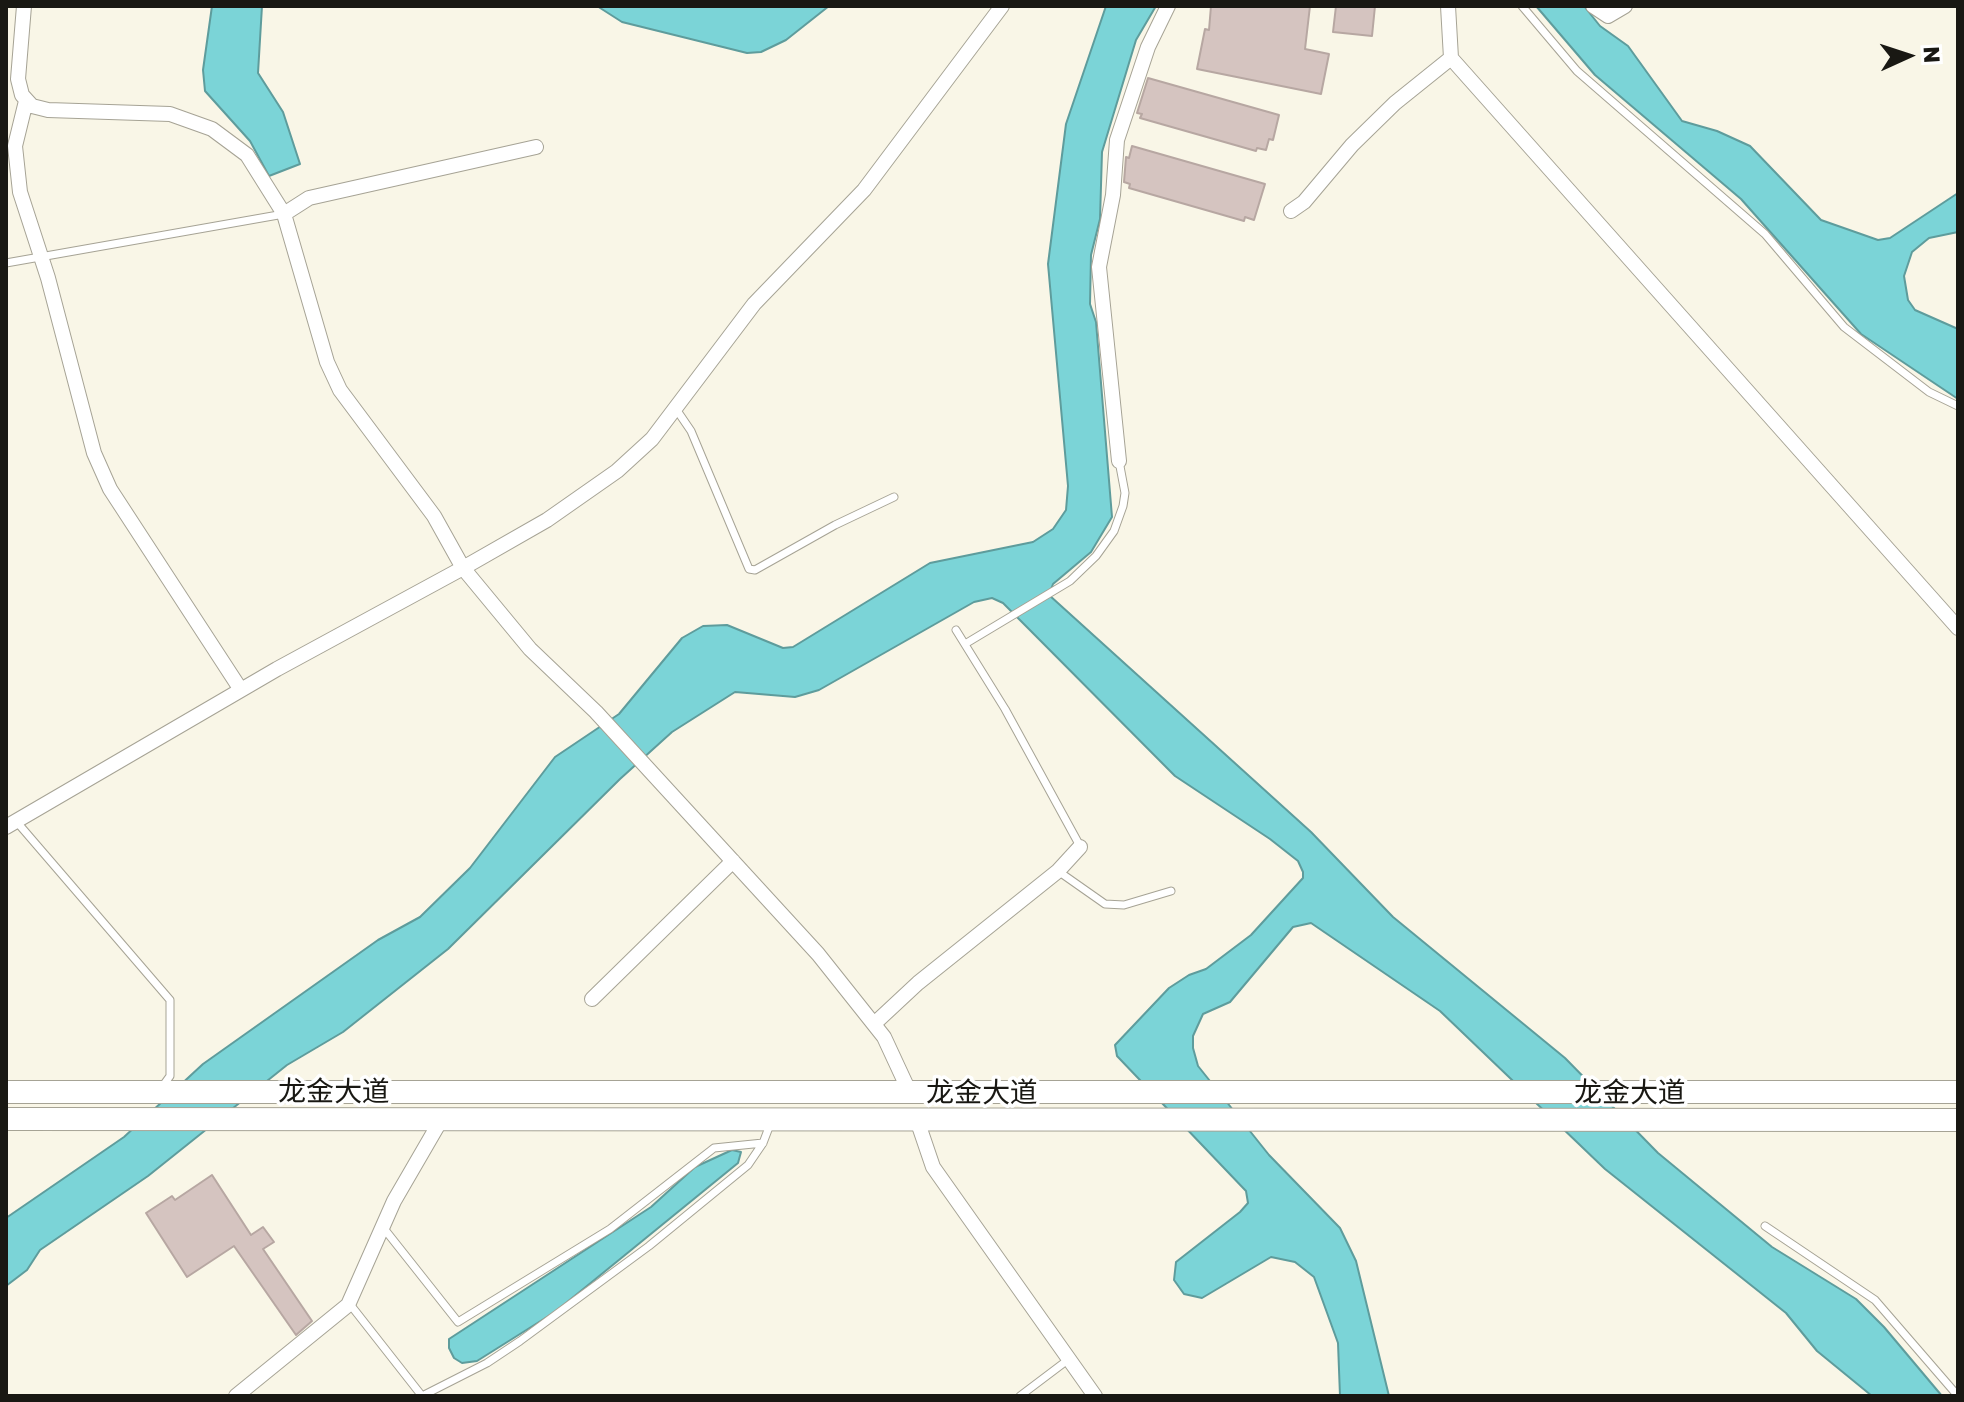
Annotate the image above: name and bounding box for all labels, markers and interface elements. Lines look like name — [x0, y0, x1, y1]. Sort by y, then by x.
north arrow — [1868, 16, 1948, 96]
text: N — [1919, 46, 1946, 64]
street label: 龙金大道 — [278, 1075, 390, 1109]
street label: 龙金大道 — [926, 1076, 1038, 1110]
street label: 龙金大道 — [1574, 1076, 1686, 1110]

